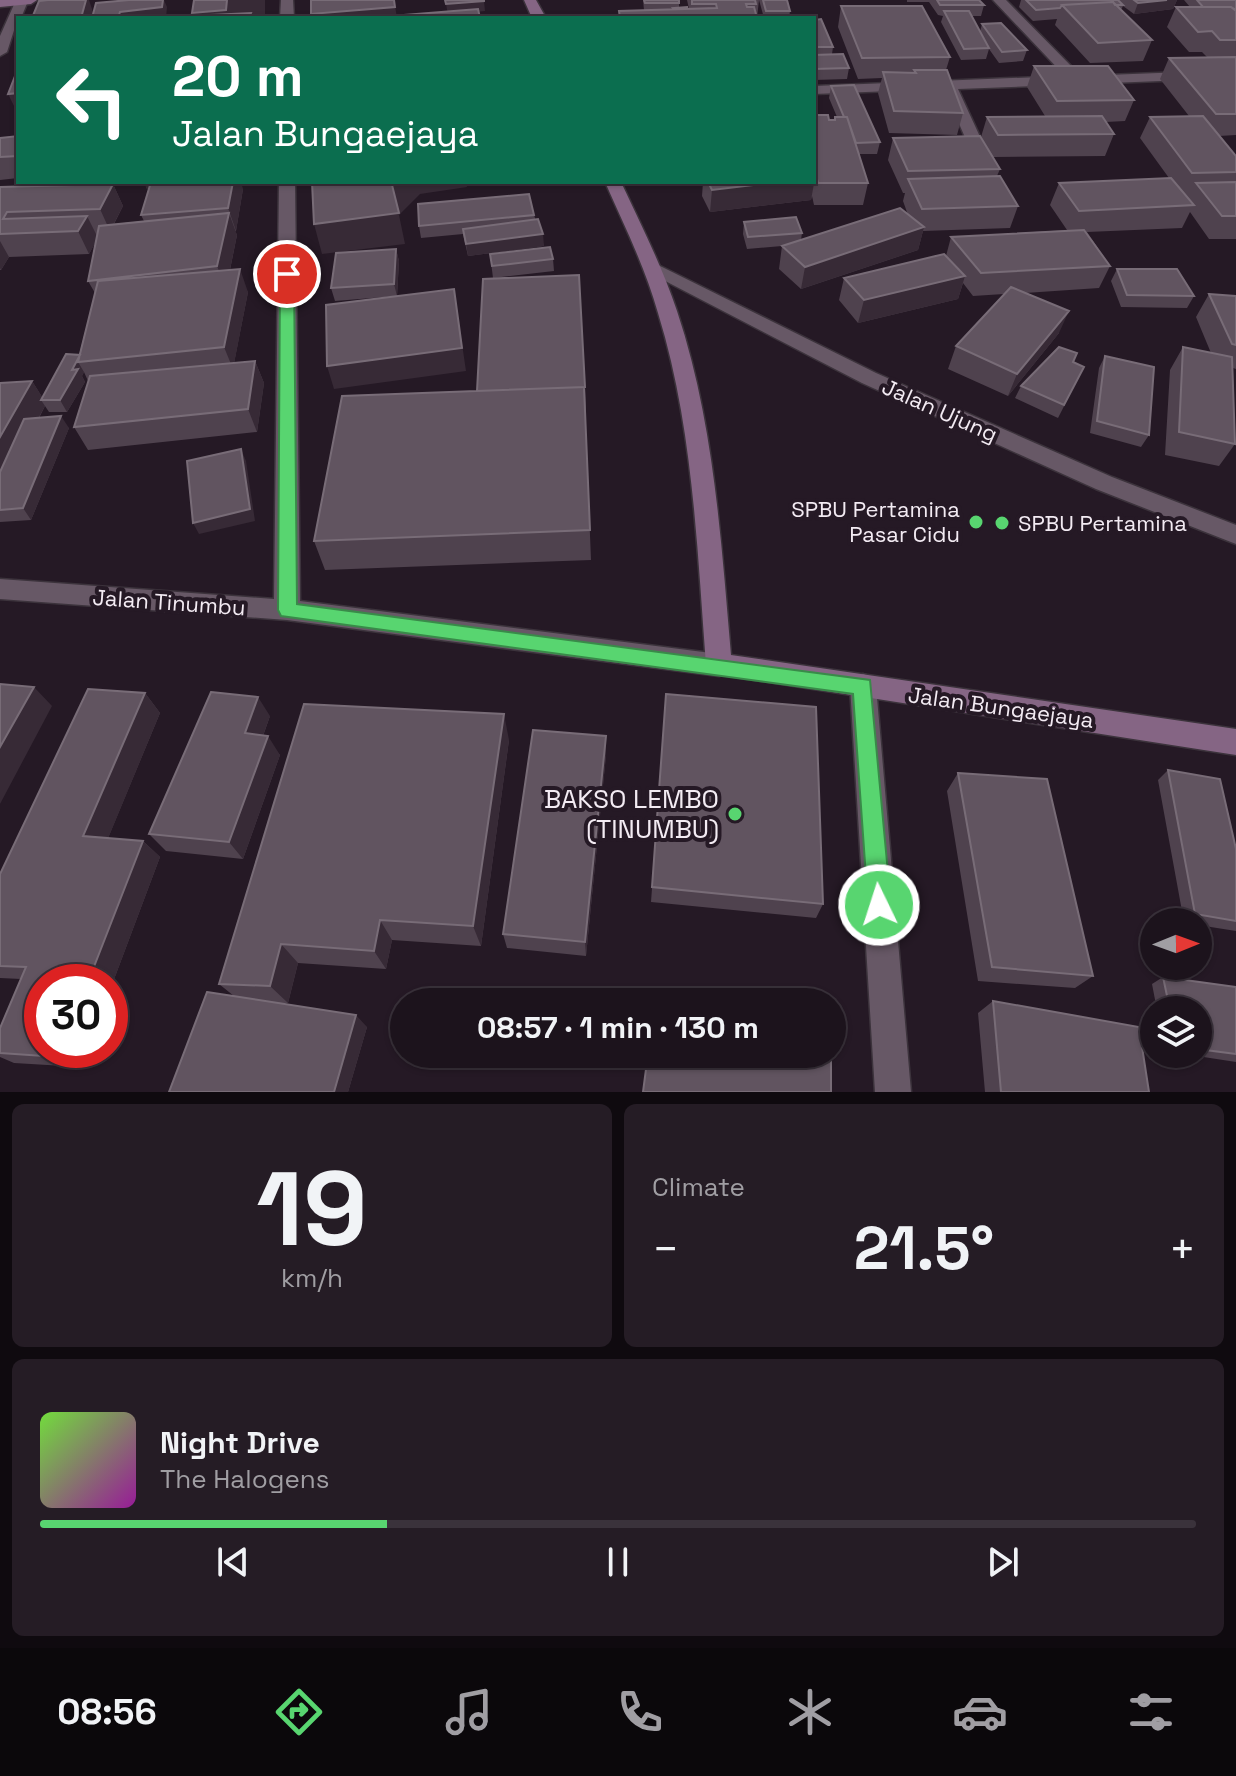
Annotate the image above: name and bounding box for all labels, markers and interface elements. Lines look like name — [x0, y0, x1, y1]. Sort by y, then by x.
text: 20 m — [172, 41, 304, 112]
icon: left — [40, 48, 144, 152]
text: Jalan Bungaejaya — [172, 111, 478, 157]
pin — [253, 240, 321, 308]
icon: arrive — [265, 252, 309, 296]
street label: Jalan Ujung — [878, 372, 1002, 448]
place label: SPBU Pertamina Pasar Cidu — [791, 495, 960, 548]
place label: SPBU Pertamina — [1018, 509, 1187, 537]
marker: SPBU Pertamina Pasar Cidu — [967, 513, 985, 531]
marker: SPBU Pertamina — [993, 514, 1011, 532]
street label: Jalan Tinumbu — [92, 583, 246, 621]
street label: Jalan Bungaejaya — [906, 680, 1096, 734]
place label: BAKSO LEMBO (TINUMBU) — [544, 782, 719, 846]
marker: BAKSO LEMBO (TINUMBU) — [726, 805, 744, 823]
position arrow — [837, 863, 921, 947]
north arrow — [1140, 908, 1212, 980]
map controls — [1140, 908, 1212, 1068]
speed limit sign: 30 — [24, 964, 128, 1068]
button: layers — [1140, 996, 1212, 1068]
text: 08:57 · 1 min · 130 m — [477, 1008, 759, 1047]
text: 19 — [256, 1143, 368, 1275]
text: Climate — [652, 1170, 745, 1204]
text: 21.5° — [854, 1210, 994, 1287]
text: − — [652, 1221, 679, 1277]
text: + — [1169, 1221, 1196, 1277]
text: km/h — [281, 1261, 343, 1295]
text: Night Drive — [160, 1423, 320, 1462]
text: The Halogens — [160, 1462, 329, 1496]
icon: previous — [211, 1540, 255, 1584]
icon: pause — [596, 1540, 640, 1584]
icon: next — [981, 1540, 1025, 1584]
icon: directions — [271, 1684, 327, 1740]
icon: music — [441, 1684, 497, 1740]
icon: phone — [612, 1684, 668, 1740]
icon: climate — [782, 1684, 838, 1740]
icon: car — [952, 1684, 1008, 1740]
icon: filters — [1123, 1684, 1179, 1740]
text: 08:56 — [57, 1689, 157, 1735]

